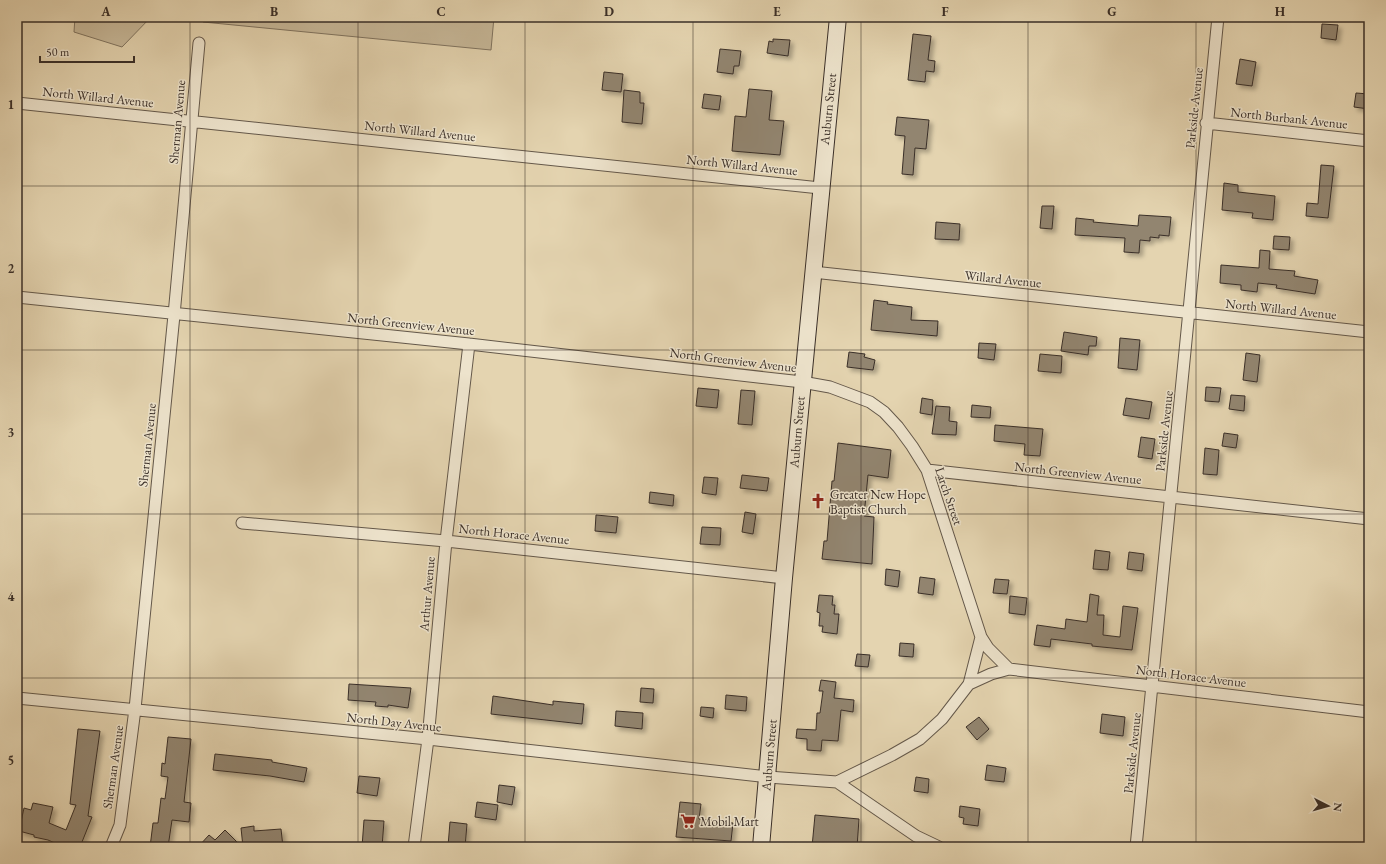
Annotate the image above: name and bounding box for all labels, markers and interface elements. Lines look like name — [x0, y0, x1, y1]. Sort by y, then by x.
text: A — [100, 3, 111, 20]
text: B — [270, 3, 278, 20]
text: C — [436, 3, 446, 20]
text: D — [604, 3, 614, 20]
text: E — [773, 3, 781, 20]
text: F — [941, 3, 949, 20]
text: G — [1107, 3, 1117, 20]
text: H — [1275, 3, 1286, 20]
scale bar — [40, 38, 134, 64]
text: 50 m — [46, 44, 70, 60]
street label: Parkside Avenue — [1181, 67, 1207, 149]
street label: Auburn Street — [816, 72, 840, 147]
street label: Sherman Avenue — [165, 79, 189, 165]
street label: North Willard Avenue — [42, 83, 154, 111]
text: 1 — [8, 96, 15, 113]
street label: North Burbank Avenue — [1230, 103, 1348, 133]
street label: North Willard Avenue — [364, 117, 476, 145]
street label: North Willard Avenue — [686, 151, 798, 179]
text: 2 — [8, 260, 15, 277]
street label: Willard Avenue — [964, 267, 1042, 291]
street label: North Willard Avenue — [1225, 295, 1337, 323]
street label: North Greenview Avenue — [347, 309, 475, 339]
street label: North Greenview Avenue — [669, 344, 797, 376]
street label: Parkside Avenue — [1151, 390, 1177, 472]
street label: Auburn Street — [785, 396, 809, 469]
street label: Sherman Avenue — [134, 402, 160, 488]
text: 3 — [8, 424, 15, 441]
street label: North Greenview Avenue — [1014, 458, 1142, 488]
street label: Larch Street — [931, 465, 967, 527]
place label: Greater New Hope Baptist Church — [830, 486, 926, 518]
church icon: Greater New Hope Baptist Church — [809, 492, 827, 510]
street label: North Horace Avenue — [458, 520, 570, 548]
street label: Arthur Avenue — [415, 556, 439, 633]
text: 4 — [8, 588, 15, 605]
street label: North Horace Avenue — [1135, 661, 1247, 691]
street label: North Day Avenue — [346, 709, 442, 735]
street label: Parkside Avenue — [1119, 712, 1145, 794]
street label: Auburn Street — [757, 719, 781, 792]
street label: Sherman Avenue — [99, 724, 127, 810]
text: 5 — [8, 752, 14, 769]
north arrow — [1308, 786, 1348, 826]
text: N — [1331, 802, 1345, 812]
supermarket icon: Mobil Mart — [679, 812, 697, 830]
place label: Mobil Mart — [700, 813, 759, 830]

